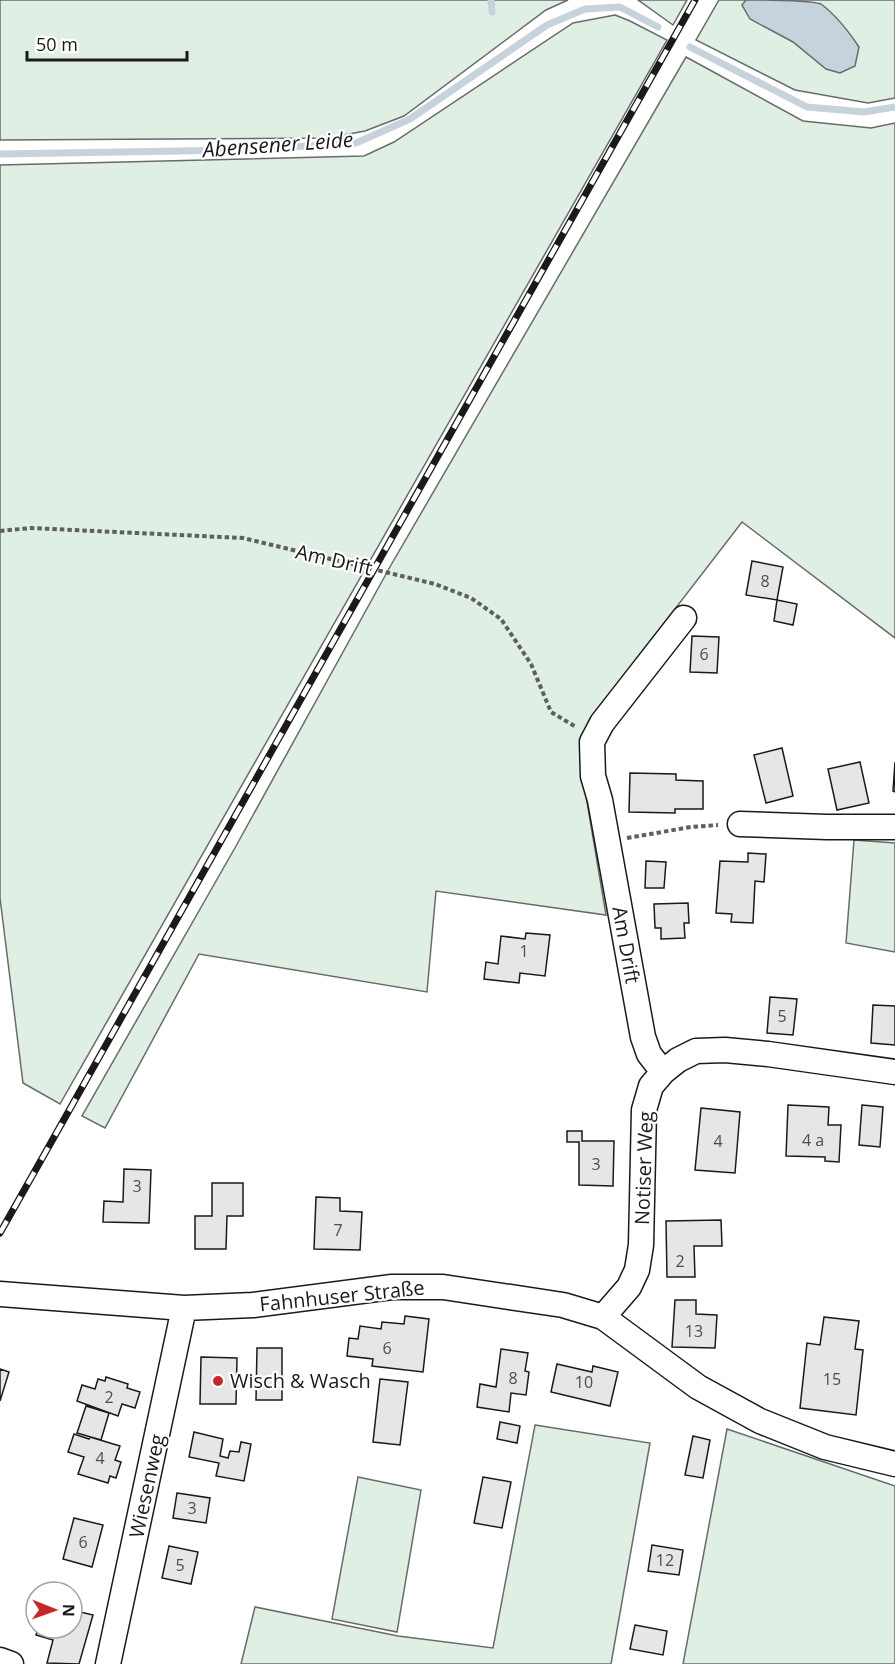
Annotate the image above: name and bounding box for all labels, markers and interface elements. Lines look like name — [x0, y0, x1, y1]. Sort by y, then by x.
scale bar — [27, 24, 188, 62]
text: 50 m — [36, 32, 78, 56]
water label: Abensener Leide — [200, 125, 354, 163]
street label: Am Drift — [293, 538, 375, 581]
house number: 8 — [760, 570, 770, 592]
house number: 6 — [699, 643, 709, 665]
street label: Am Drift — [606, 904, 647, 986]
house number: 1 — [519, 940, 529, 962]
house number: 5 — [777, 1005, 787, 1027]
street label: Notiser Weg — [628, 1110, 659, 1225]
house number: 4 a — [802, 1129, 824, 1151]
house number: 4 — [713, 1130, 723, 1152]
house number: 3 — [591, 1153, 601, 1175]
house number: 3 — [132, 1175, 142, 1197]
house number: 7 — [333, 1219, 343, 1241]
house number: 2 — [675, 1250, 685, 1272]
street label: Fahnhuser Straße — [258, 1273, 426, 1318]
house number: 13 — [685, 1320, 703, 1342]
house number: 6 — [382, 1337, 392, 1359]
place label: Wisch & Wasch — [230, 1367, 371, 1394]
house number: 8 — [508, 1367, 518, 1389]
house number: 15 — [823, 1368, 841, 1390]
house number: 10 — [575, 1371, 593, 1393]
marker: Wisch & Wasch — [211, 1374, 225, 1388]
house number: 2 — [104, 1386, 114, 1408]
street label: Wiesenweg — [122, 1431, 171, 1540]
house number: 4 — [95, 1447, 105, 1469]
house number: 3 — [187, 1497, 197, 1519]
house number: 6 — [78, 1531, 88, 1553]
house number: 12 — [656, 1549, 674, 1571]
house number: 5 — [175, 1554, 185, 1576]
north arrow — [24, 1580, 84, 1640]
text: N — [58, 1604, 80, 1617]

